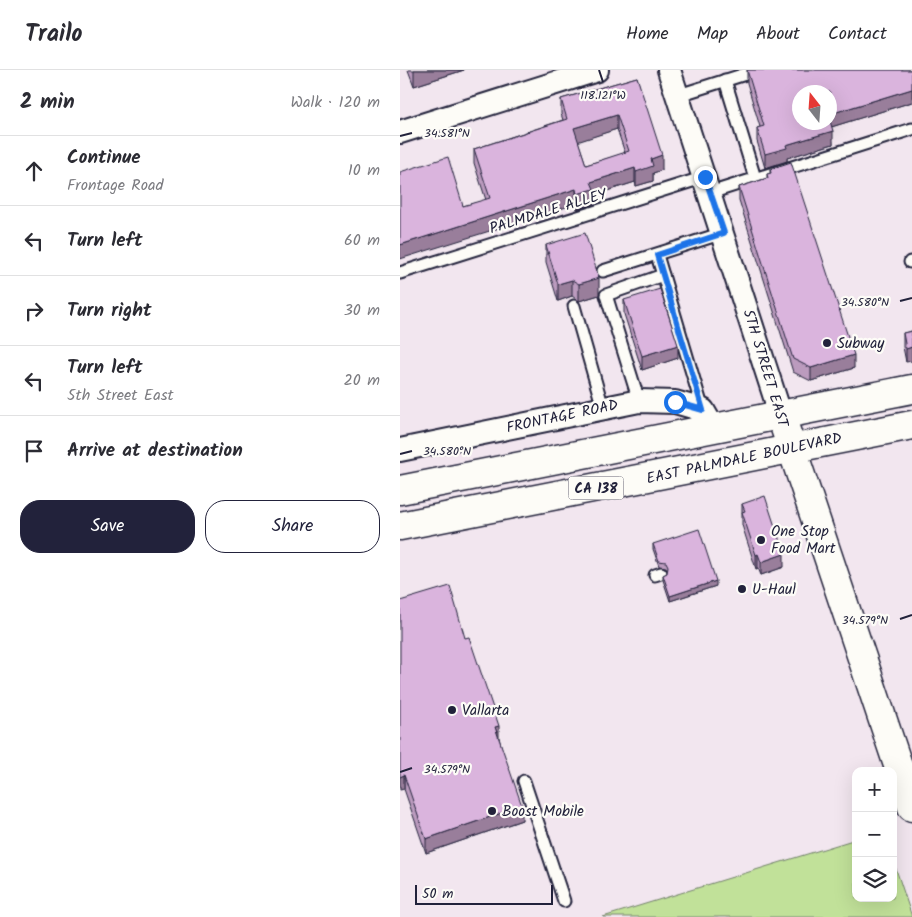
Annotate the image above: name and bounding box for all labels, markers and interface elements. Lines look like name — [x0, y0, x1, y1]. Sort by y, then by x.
text: Trailo — [25, 15, 83, 54]
text: Home — [626, 20, 669, 49]
text: Map — [697, 20, 728, 49]
text: About — [756, 20, 800, 49]
text: Contact — [828, 20, 887, 49]
north arrow — [792, 85, 837, 130]
text: 2 min — [20, 86, 75, 119]
text: 118.121°W — [580, 86, 626, 105]
text: Walk · 120 m — [290, 90, 380, 115]
text: 34.581°N — [424, 124, 470, 143]
text: Continue — [67, 143, 140, 173]
icon: ahead — [20, 157, 48, 185]
text: 10 m — [348, 158, 380, 183]
route end — [694, 166, 717, 189]
text: Frontage Road — [67, 173, 163, 198]
street label: PALMDALE ALLEY — [486, 182, 611, 241]
text: Turn left — [67, 226, 142, 256]
icon: left — [20, 227, 48, 255]
text: 60 m — [344, 228, 380, 253]
text: 34.580°N — [841, 293, 889, 312]
text: Turn right — [67, 296, 152, 326]
icon: right — [20, 297, 48, 325]
text: 30 m — [344, 298, 380, 323]
street label: 5TH STREET EAST — [736, 306, 795, 432]
place label: Subway — [837, 332, 885, 356]
marker: Subway — [821, 337, 833, 349]
text: Turn left — [67, 353, 142, 383]
icon: left — [20, 367, 48, 395]
text: 20 m — [344, 368, 380, 393]
text: 5th Street East — [67, 383, 174, 408]
route start — [664, 391, 687, 414]
street label: FRONTAGE ROAD — [504, 393, 621, 441]
street label: EAST PALMDALE BOULEVARD — [644, 426, 844, 491]
text: Arrive at destination — [67, 436, 243, 466]
icon: arrive — [20, 437, 48, 465]
text: 34.580°N — [423, 442, 471, 461]
road number: CA 138 — [568, 476, 624, 499]
button: Save — [20, 500, 195, 553]
button: Share — [205, 500, 380, 553]
place label: One Stop Food Mart — [771, 520, 836, 561]
marker: One Stop Food Mart — [755, 534, 767, 546]
place label: U-Haul — [752, 578, 796, 602]
marker: U-Haul — [736, 583, 748, 595]
text: 34.579°N — [842, 611, 888, 630]
place label: Vallarta — [462, 699, 509, 723]
marker: Vallarta — [446, 704, 458, 716]
text: 34.579°N — [424, 760, 470, 779]
map controls — [852, 767, 897, 902]
button: + — [852, 767, 897, 812]
place label: Boost Mobile — [502, 800, 584, 824]
marker: Boost Mobile — [486, 805, 498, 817]
button: − — [852, 812, 897, 857]
button: layers — [852, 857, 897, 902]
scale bar — [415, 882, 552, 905]
text: 50 m — [422, 883, 453, 905]

